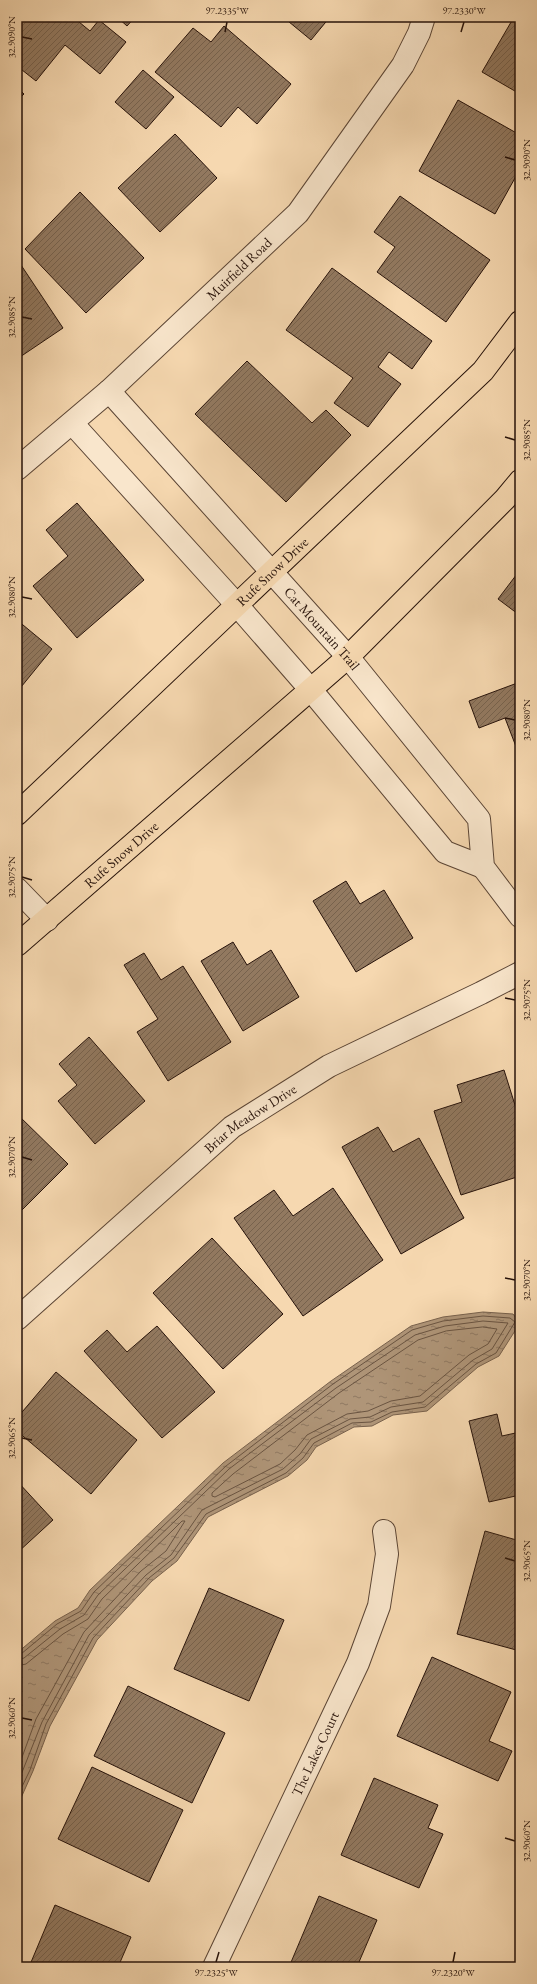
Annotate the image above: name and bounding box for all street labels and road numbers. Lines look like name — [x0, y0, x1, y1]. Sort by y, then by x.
street label: Muirfield Road — [202, 233, 276, 304]
street label: Rufe Snow Drive — [232, 533, 312, 610]
street label: Cat Mountain Trail — [280, 583, 364, 674]
street label: Rufe Snow Drive — [80, 817, 162, 892]
street label: Briar Meadow Drive — [200, 1080, 300, 1157]
street label: The Lakes Court — [287, 1708, 343, 1799]

